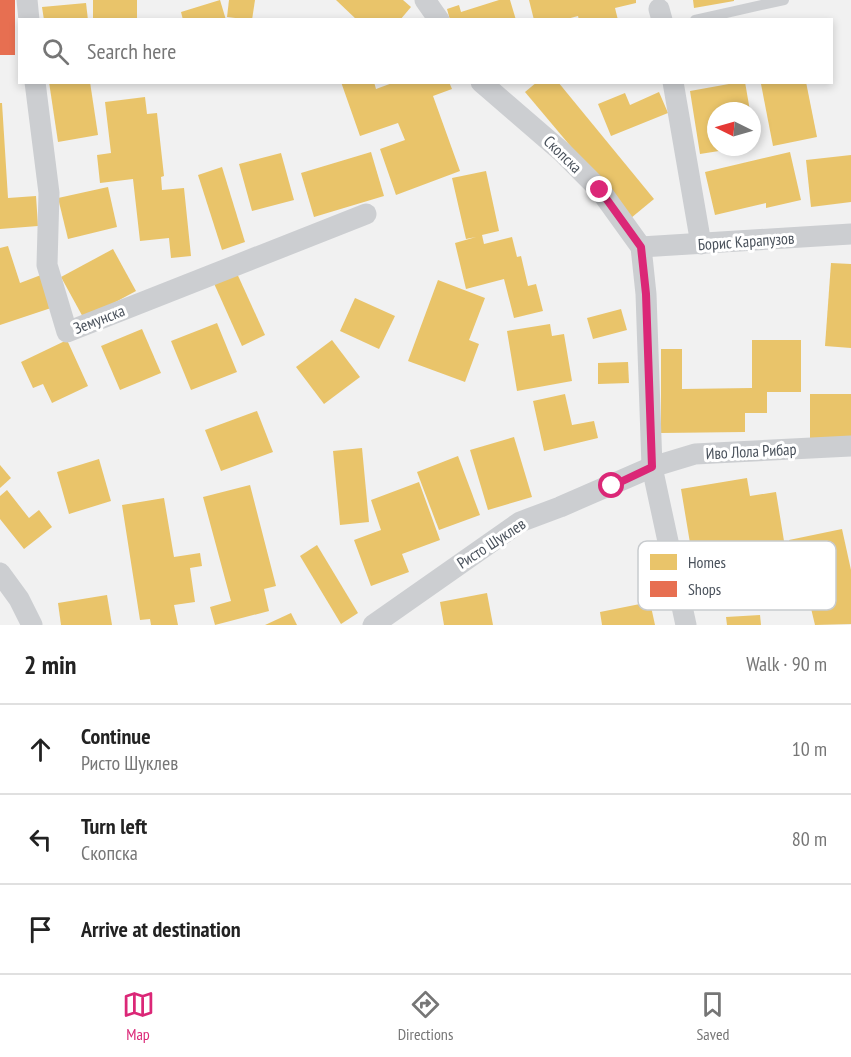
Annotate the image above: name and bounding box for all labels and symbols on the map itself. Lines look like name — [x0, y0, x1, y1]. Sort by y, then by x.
north arrow — [707, 102, 761, 156]
street label: Скопска — [540, 131, 586, 177]
route end — [586, 176, 612, 202]
street label: Борис Карапузов — [697, 228, 795, 254]
street label: Земунска — [71, 300, 127, 338]
street label: Иво Лола Рибар — [705, 439, 797, 463]
route start — [598, 472, 624, 498]
street label: Ристо Шуклев — [453, 513, 529, 573]
legend — [638, 541, 836, 610]
text: Homes — [688, 552, 726, 572]
text: Shops — [688, 579, 721, 599]

